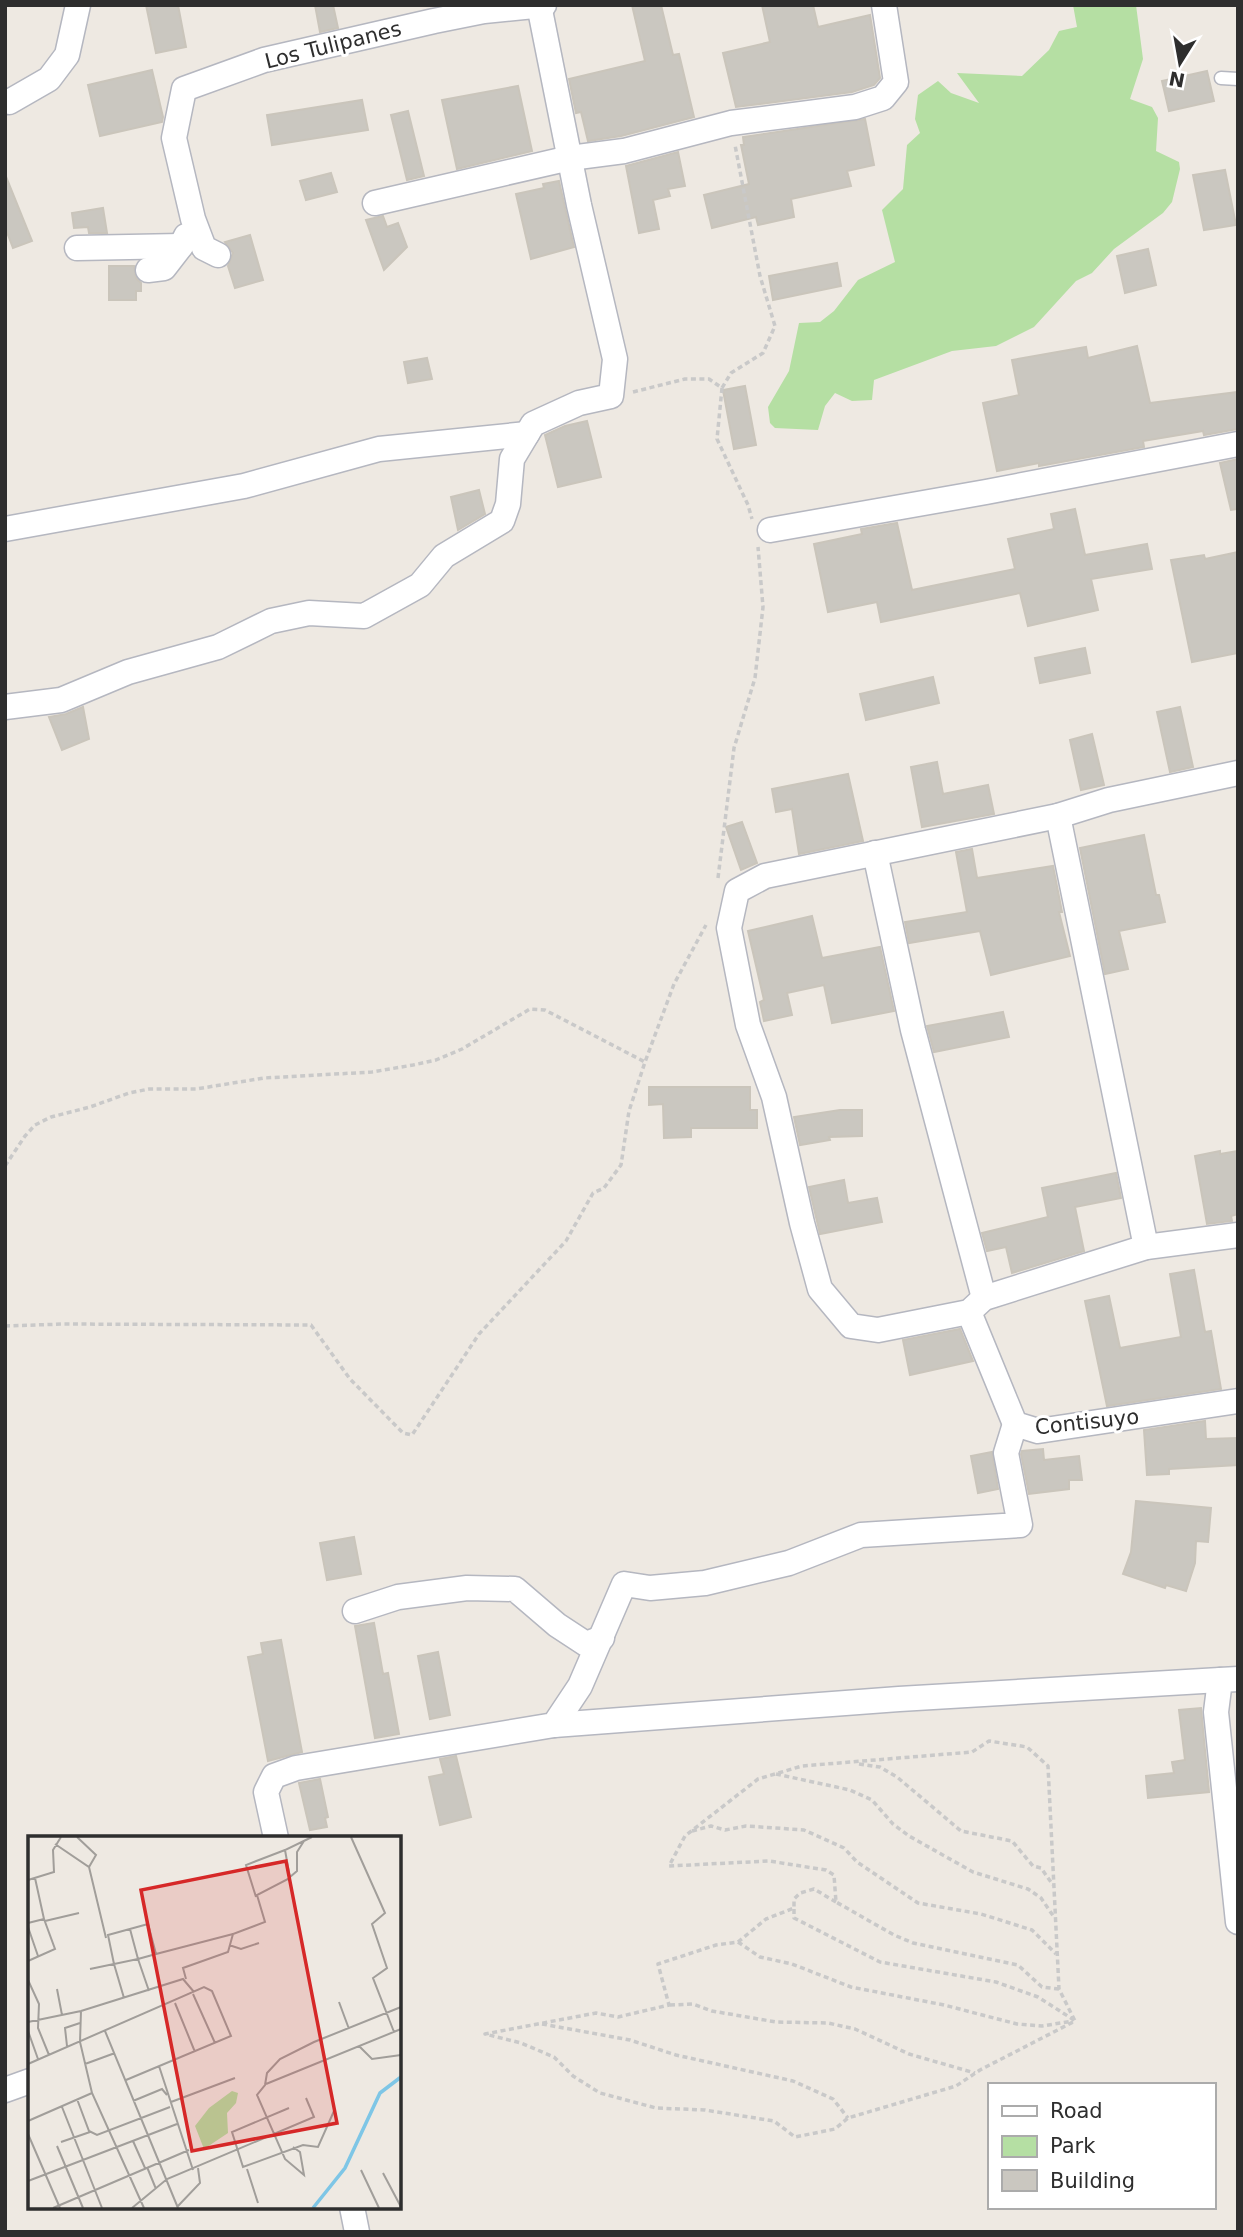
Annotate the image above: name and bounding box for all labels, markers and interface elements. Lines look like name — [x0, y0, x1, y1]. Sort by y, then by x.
street label: Los Tulipanes — [262, 16, 404, 74]
north arrow — [1145, 28, 1215, 98]
text: N — [1167, 67, 1187, 92]
street label: Contisuyo — [1034, 1405, 1140, 1439]
inset map — [28, 1836, 401, 2209]
legend — [988, 2083, 1215, 2209]
text: Road — [1050, 2099, 1103, 2123]
text: Park — [1050, 2134, 1096, 2158]
text: Building — [1050, 2169, 1135, 2193]

